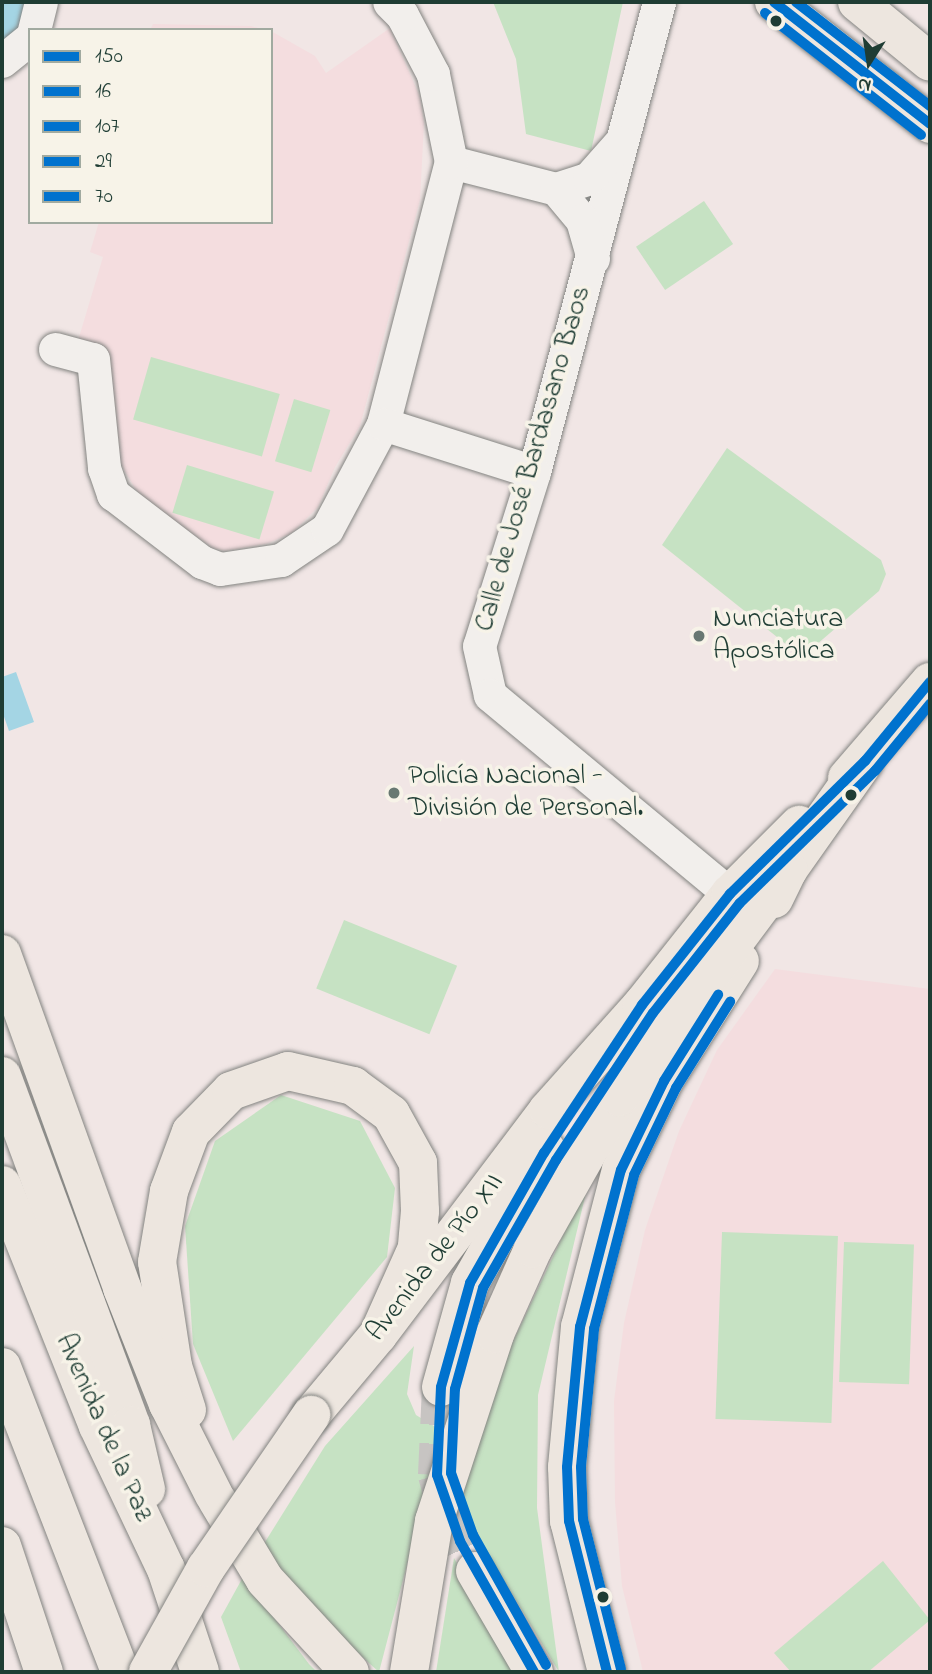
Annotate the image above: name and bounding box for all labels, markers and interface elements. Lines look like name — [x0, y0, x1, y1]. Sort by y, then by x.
unlabelled marker — [769, 14, 783, 28]
legend — [28, 28, 273, 224]
north arrow — [834, 28, 904, 98]
text: 150 — [95, 42, 123, 72]
text: N — [855, 69, 874, 99]
text: 16 — [95, 77, 111, 107]
text: 107 — [95, 112, 119, 142]
text: 29 — [95, 147, 112, 177]
text: 70 — [95, 182, 113, 212]
street label: Calle de José Bardasano Baos — [469, 282, 599, 636]
place label: Nunciatura Apostólica — [713, 603, 843, 669]
marker: Nunciatura Apostólica — [691, 628, 707, 644]
place label: Policía Nacional - División de Personal. — [408, 760, 643, 826]
marker: Policía Nacional - División de Personal. — [386, 785, 402, 801]
unlabelled marker — [844, 788, 858, 802]
street label: Avenida de Pío XII — [360, 1167, 512, 1349]
street label: Avenida de la Paz — [47, 1329, 159, 1527]
unlabelled marker — [596, 1590, 610, 1604]

